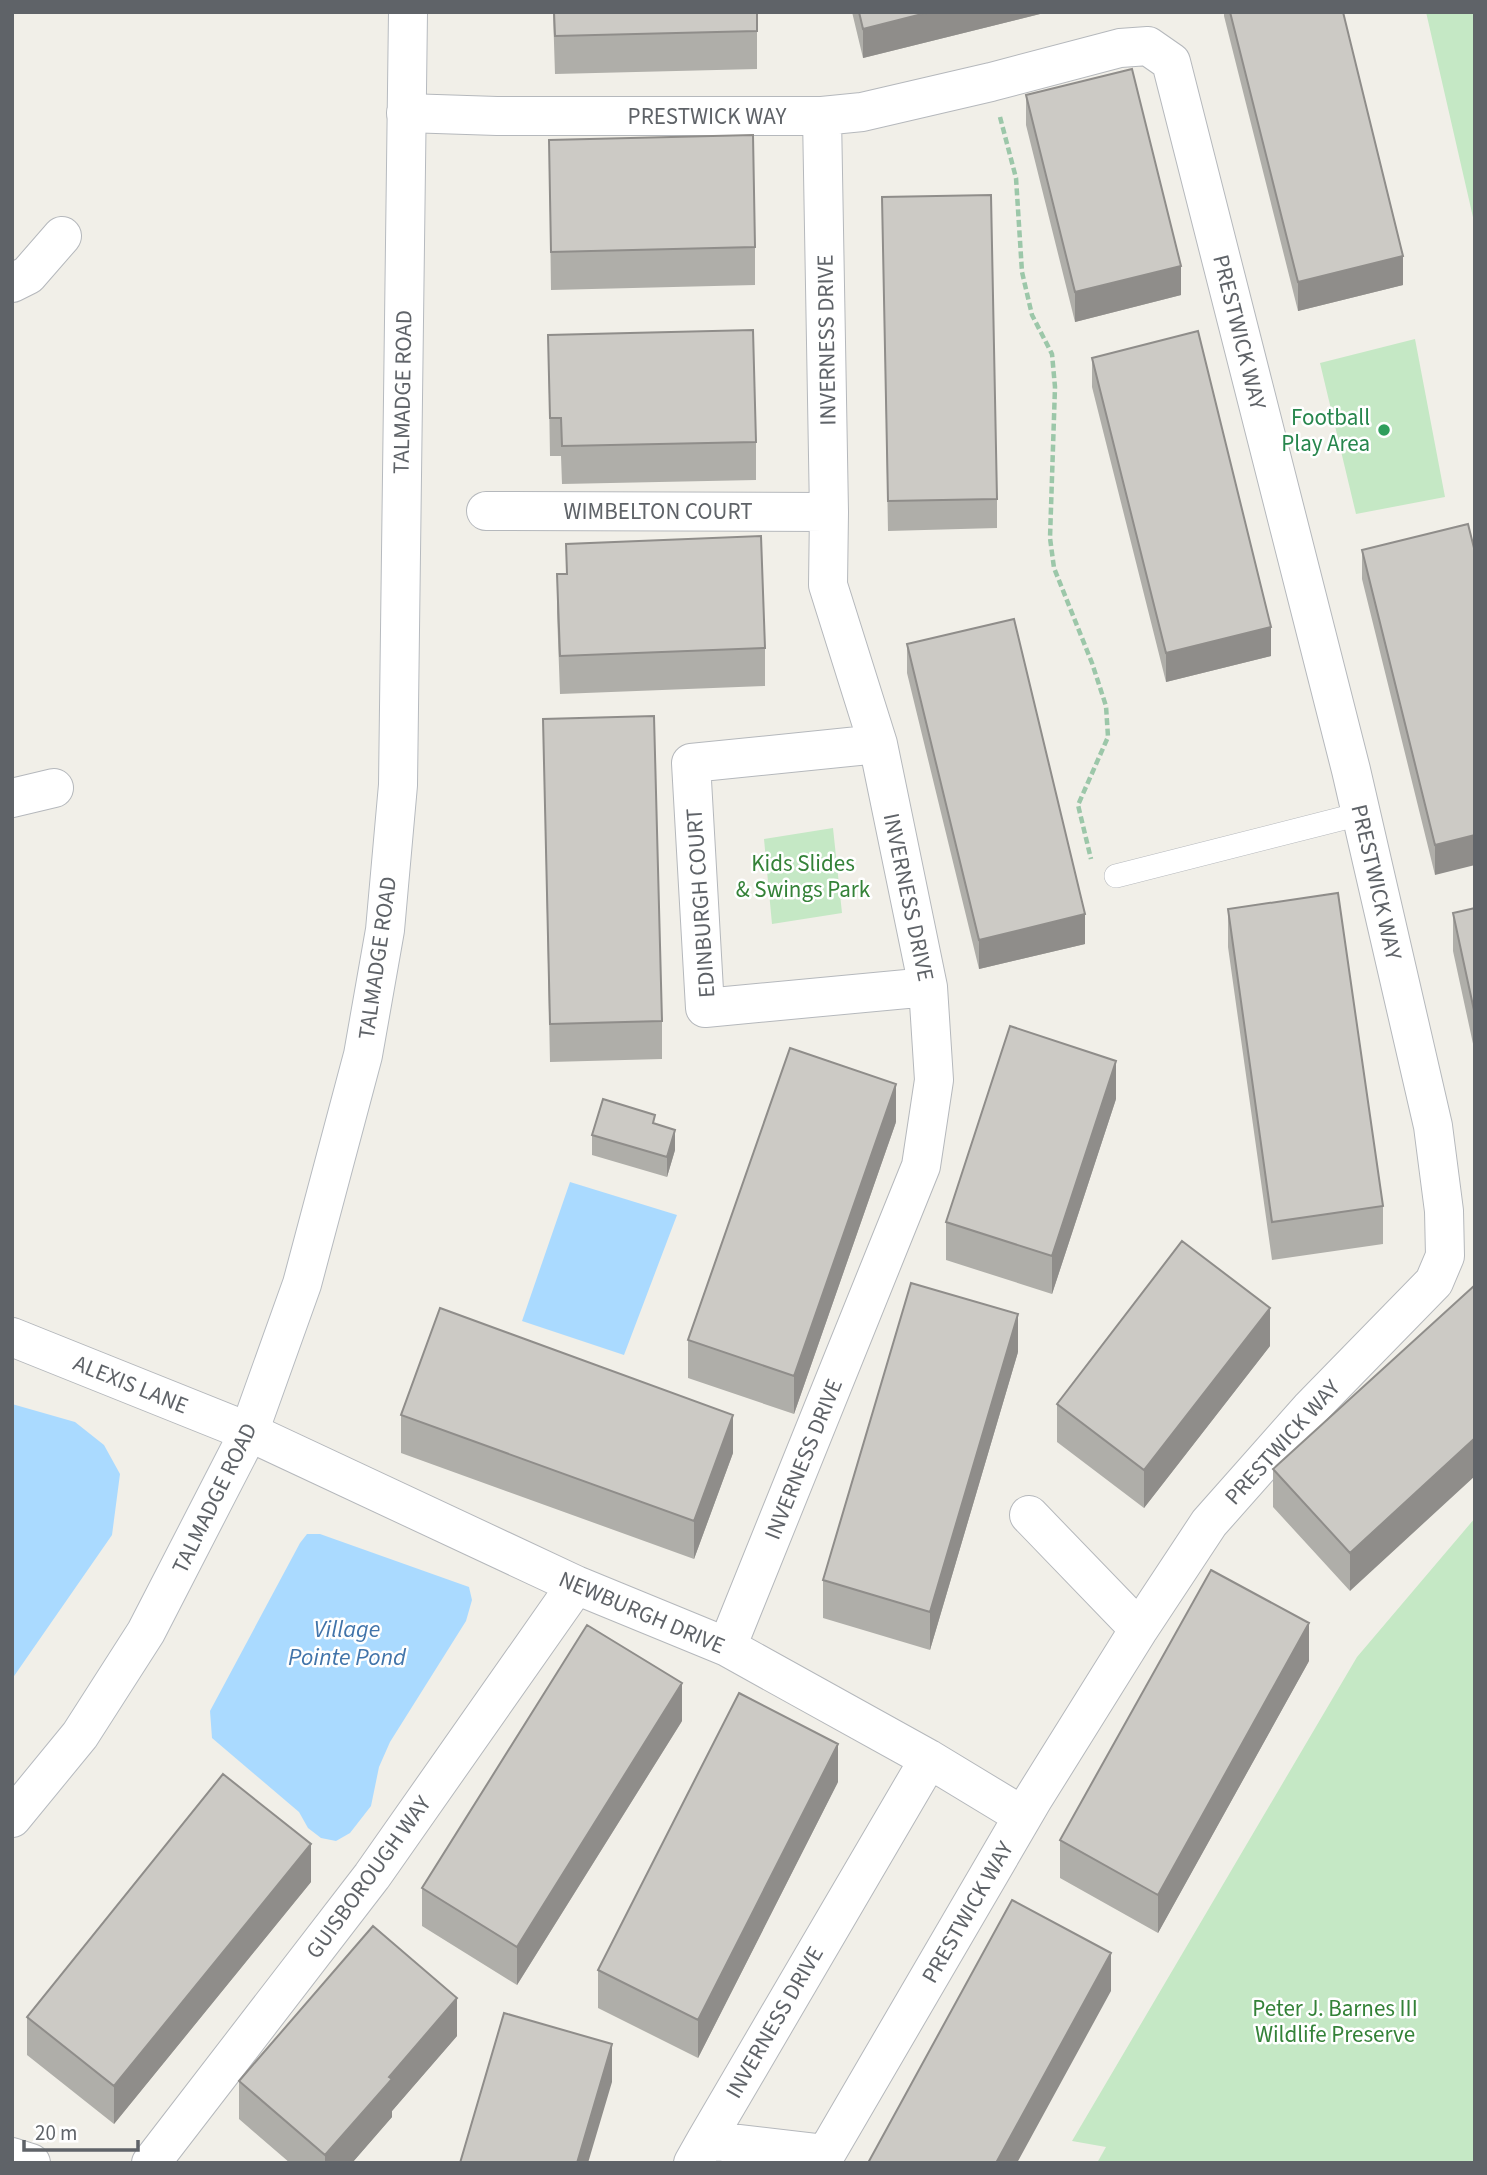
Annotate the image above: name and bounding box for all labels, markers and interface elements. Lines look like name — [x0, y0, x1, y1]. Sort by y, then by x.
street label: PRESTWICK WAY — [628, 100, 786, 133]
street label: PRESTWICK WAY — [1204, 251, 1275, 413]
street label: INVERNESS DRIVE — [809, 254, 844, 426]
street label: TALMADGE ROAD — [385, 310, 420, 474]
place label: Football Play Area — [1281, 401, 1370, 460]
marker: Football Play Area — [1376, 422, 1392, 438]
street label: WIMBELTON COURT — [563, 495, 753, 528]
street label: PRESTWICK WAY — [1343, 801, 1410, 963]
street label: EDINBURGH COURT — [677, 807, 724, 999]
street label: INVERNESS DRIVE — [875, 810, 942, 984]
park label: Kids Slides & Swings Park — [736, 847, 871, 906]
street label: TALMADGE ROAD — [350, 875, 405, 1042]
street label: ALEXIS LANE — [68, 1346, 193, 1422]
street label: PRESTWICK WAY — [1217, 1372, 1348, 1512]
street label: INVERNESS DRIVE — [756, 1374, 851, 1545]
street label: TALMADGE ROAD — [164, 1417, 265, 1579]
street label: NEWBURGH DRIVE — [554, 1563, 730, 1662]
water label: Village Pointe Pond — [288, 1612, 407, 1675]
street label: GUISBOROUGH WAY — [298, 1789, 439, 1966]
street label: PRESTWICK WAY — [913, 1835, 1021, 1989]
street label: INVERNESS DRIVE — [717, 1940, 831, 2105]
park label: Peter J. Barnes III Wildlife Preserve — [1252, 1992, 1418, 2051]
scale bar — [24, 2108, 138, 2152]
text: 20 m — [35, 2118, 77, 2148]

